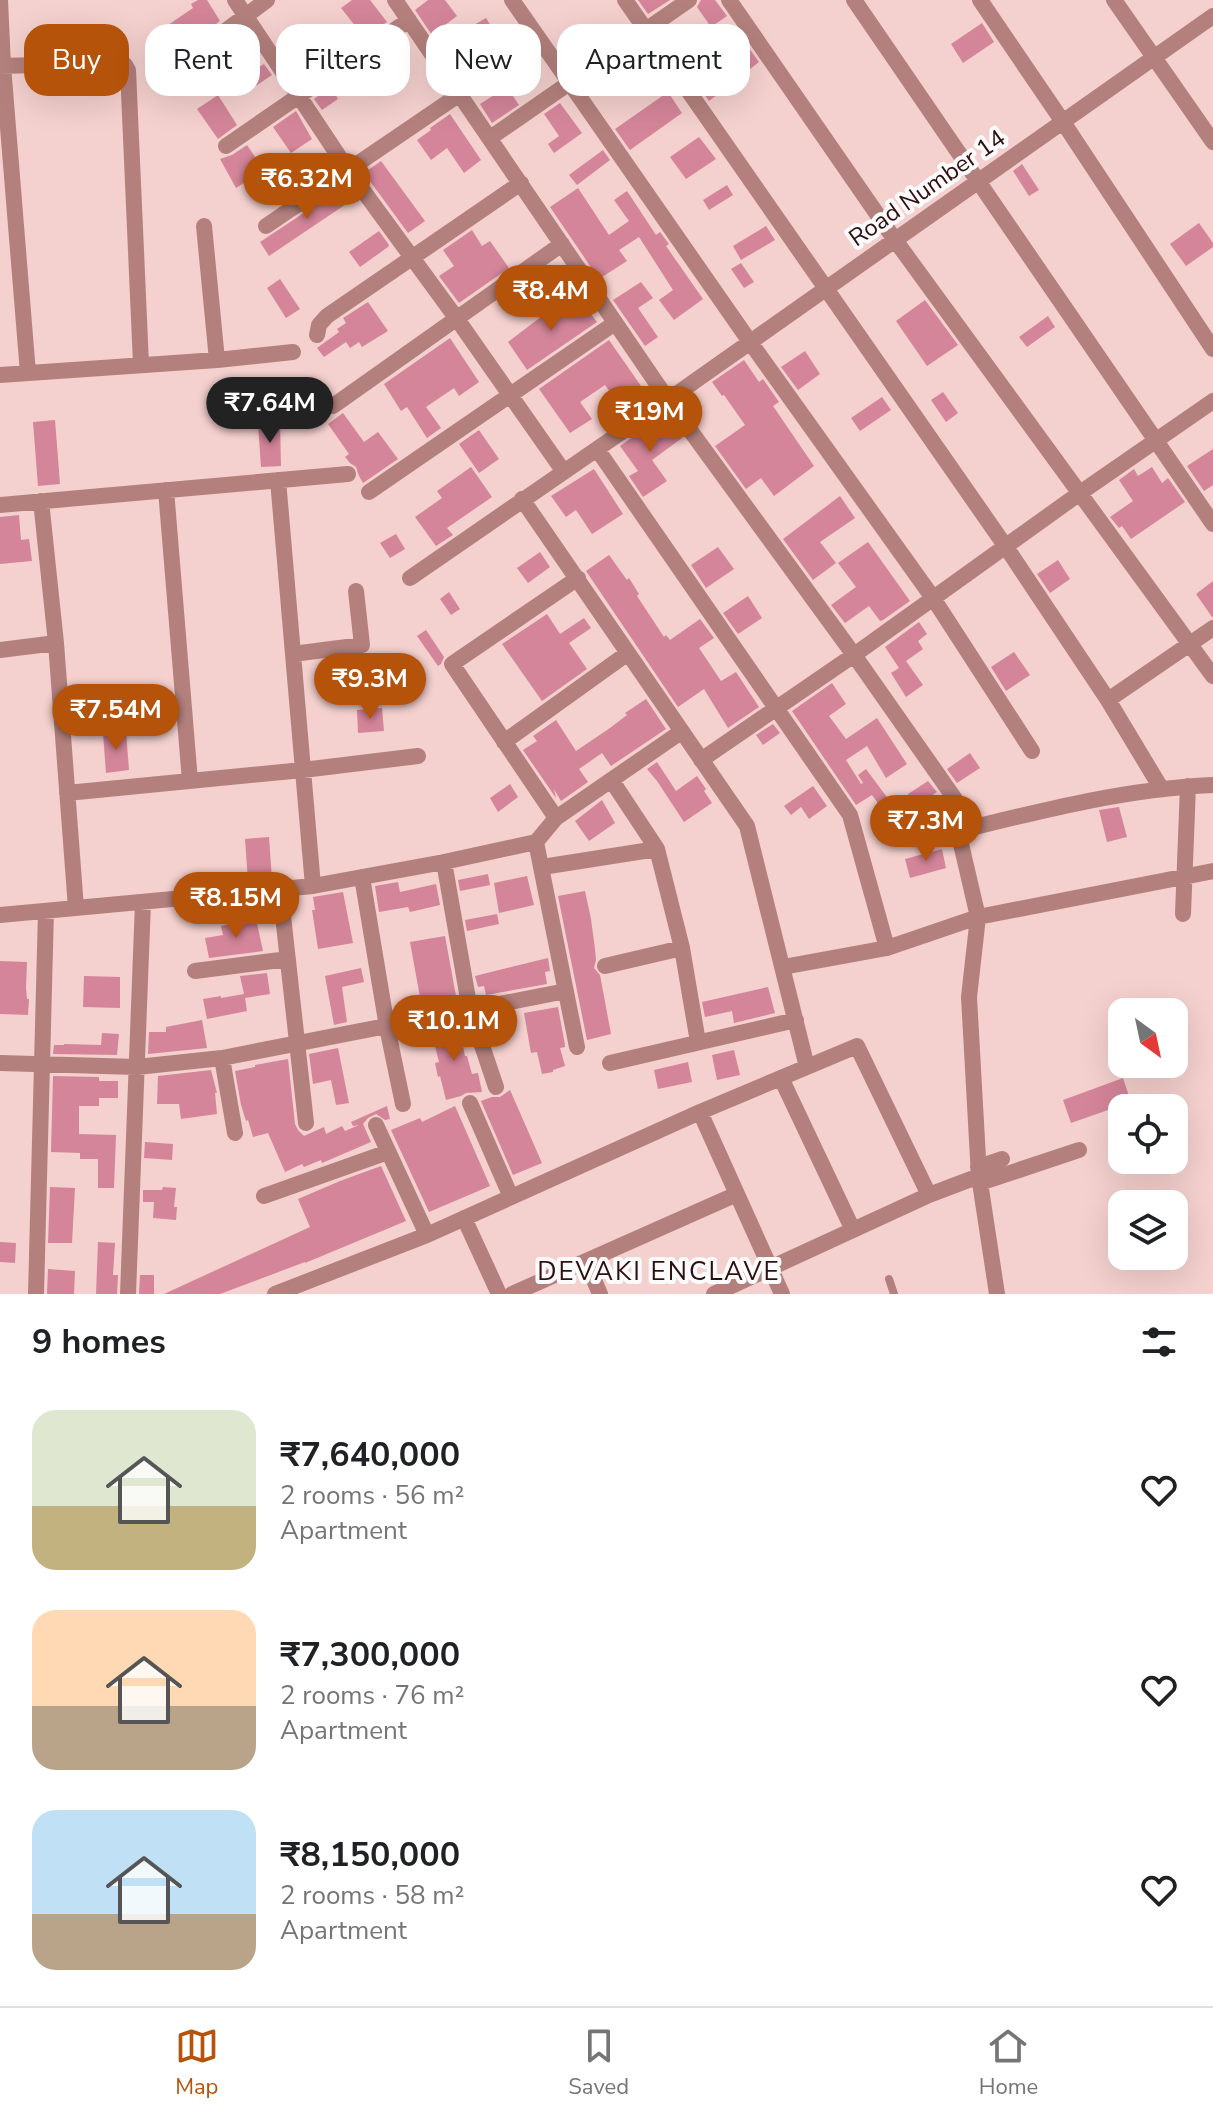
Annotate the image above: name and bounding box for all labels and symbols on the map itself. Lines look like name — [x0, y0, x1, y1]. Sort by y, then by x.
street label: Road Number 14 — [842, 122, 1012, 254]
pin: ₹6.32M — [242, 153, 372, 221]
pin: ₹8.4M — [495, 265, 607, 333]
pin: ₹7.64M — [205, 377, 335, 445]
pin: ₹19M — [603, 386, 697, 454]
pin: ₹9.3M — [314, 653, 426, 721]
pin: ₹7.54M — [51, 684, 181, 752]
pin: ₹7.3M — [870, 795, 982, 863]
pin: ₹8.15M — [171, 872, 301, 940]
pin: ₹10.1M — [389, 995, 519, 1063]
north arrow — [1108, 998, 1188, 1078]
district label: DEVAKI ENCLAVE — [537, 1254, 781, 1289]

